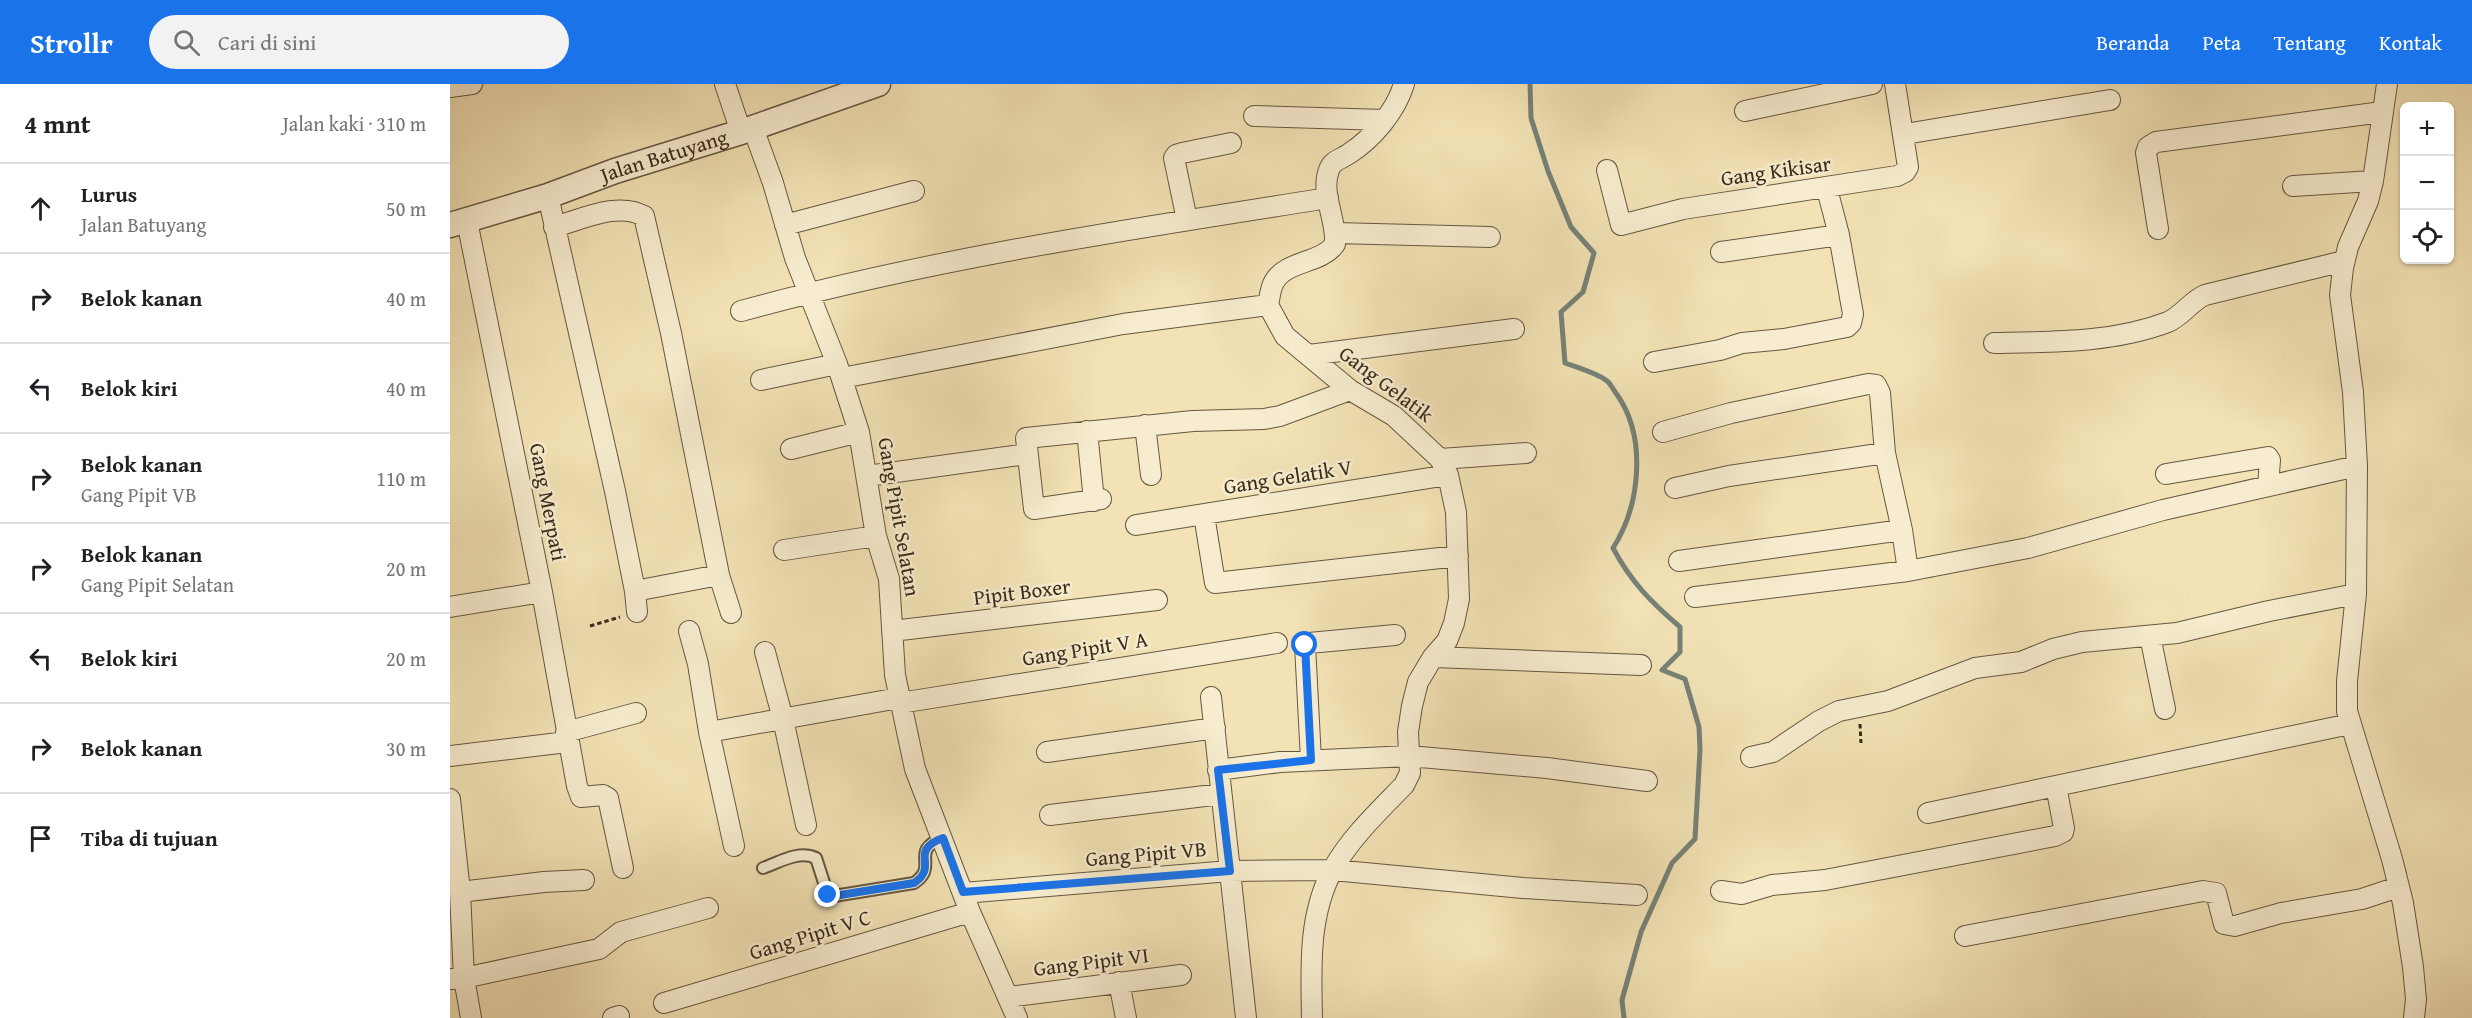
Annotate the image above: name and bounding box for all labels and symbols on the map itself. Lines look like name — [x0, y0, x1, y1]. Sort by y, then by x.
street label: Jalan Batuyang — [593, 121, 732, 191]
street label: Gang Kikisar — [1719, 147, 1833, 194]
street label: Gang Gelatik — [1333, 338, 1440, 430]
street label: Gang Pipit Selatan — [870, 435, 929, 599]
street label: Gang Merpati — [522, 440, 575, 564]
street label: Gang Gelatik V — [1222, 451, 1355, 502]
street label: Pipit Boxer — [972, 570, 1073, 613]
street label: Gang Pipit V A — [1020, 623, 1150, 674]
route start — [1291, 631, 1317, 657]
street label: Gang Pipit VB — [1084, 833, 1208, 874]
route end — [814, 881, 840, 907]
street label: Gang Pipit V C — [745, 901, 874, 968]
street label: Gang Pipit VI — [1032, 939, 1150, 984]

